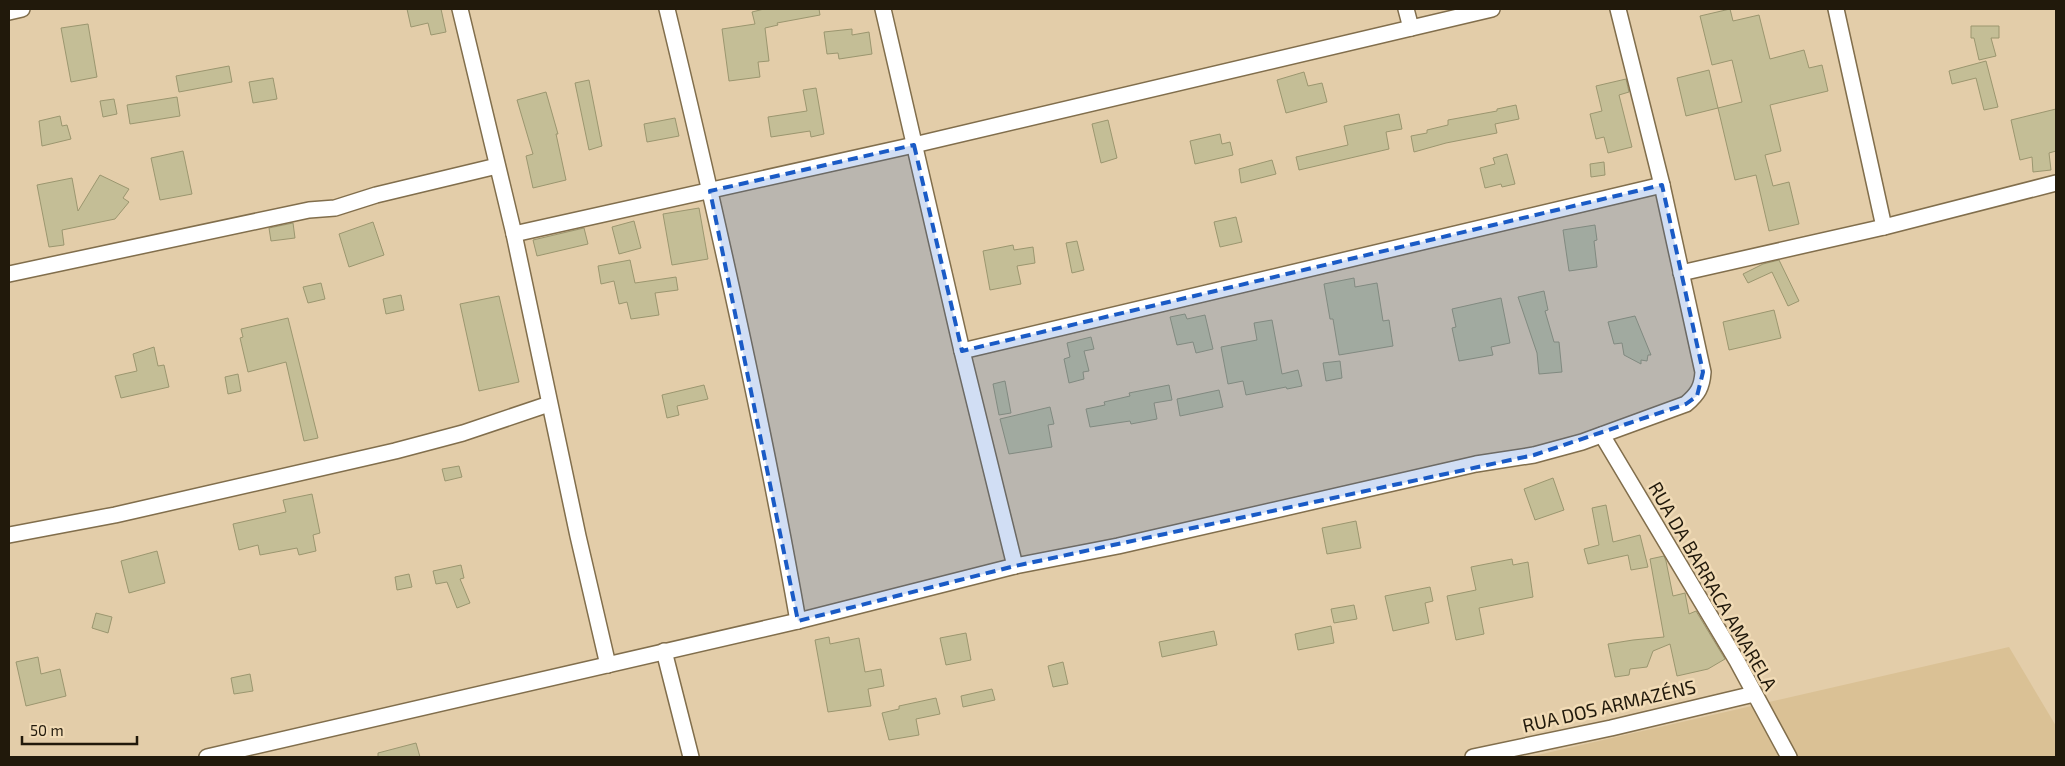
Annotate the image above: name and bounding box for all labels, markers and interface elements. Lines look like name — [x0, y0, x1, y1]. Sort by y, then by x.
street label: RUA DA BARRACA AMARELA — [1644, 477, 1783, 694]
street label: RUA DOS ARMAZÉNS — [1520, 674, 1698, 737]
scale bar — [22, 714, 138, 746]
text: 50 m — [30, 721, 64, 739]

